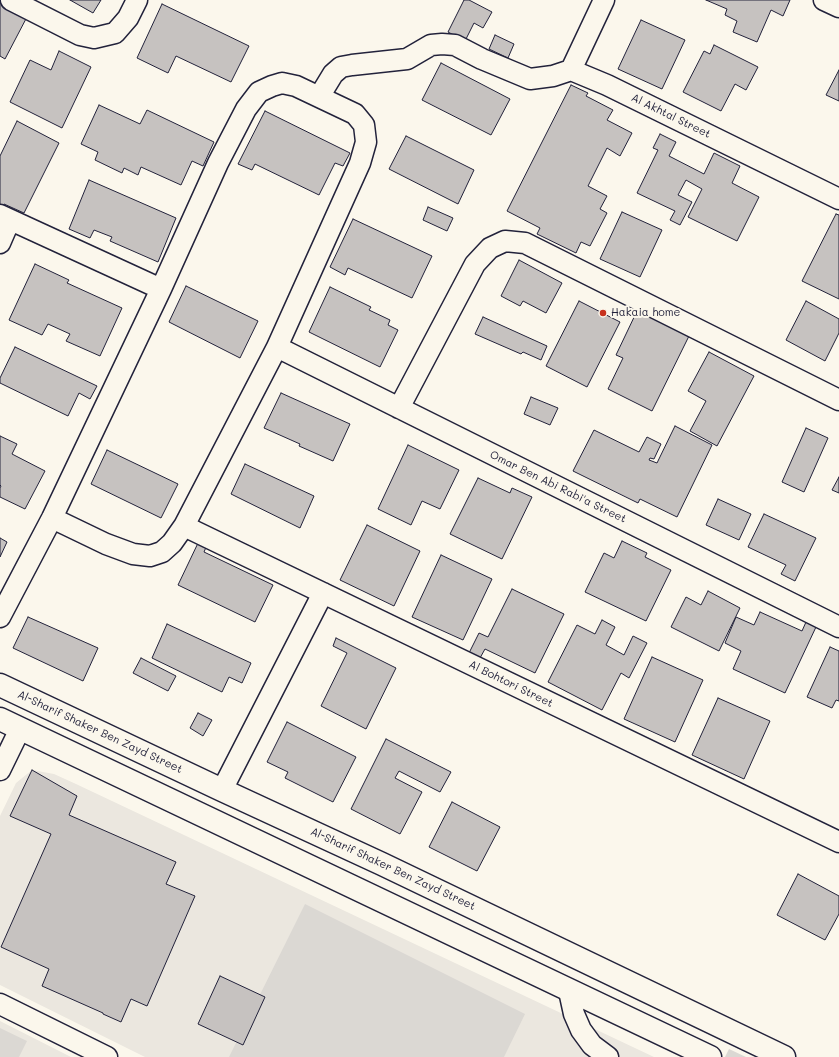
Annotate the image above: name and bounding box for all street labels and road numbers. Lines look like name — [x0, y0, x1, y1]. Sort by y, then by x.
street label: Al Akhtal Street — [629, 91, 713, 141]
street label: Omar Ben Abi Rabi'a Street — [488, 448, 628, 526]
street label: Al Bohtori Street — [467, 658, 555, 710]
street label: Al-Sharif Shaker Ben Zayd Street — [15, 688, 185, 776]
street label: Al-Sharif Shaker Ben Zayd Street — [308, 825, 478, 913]

